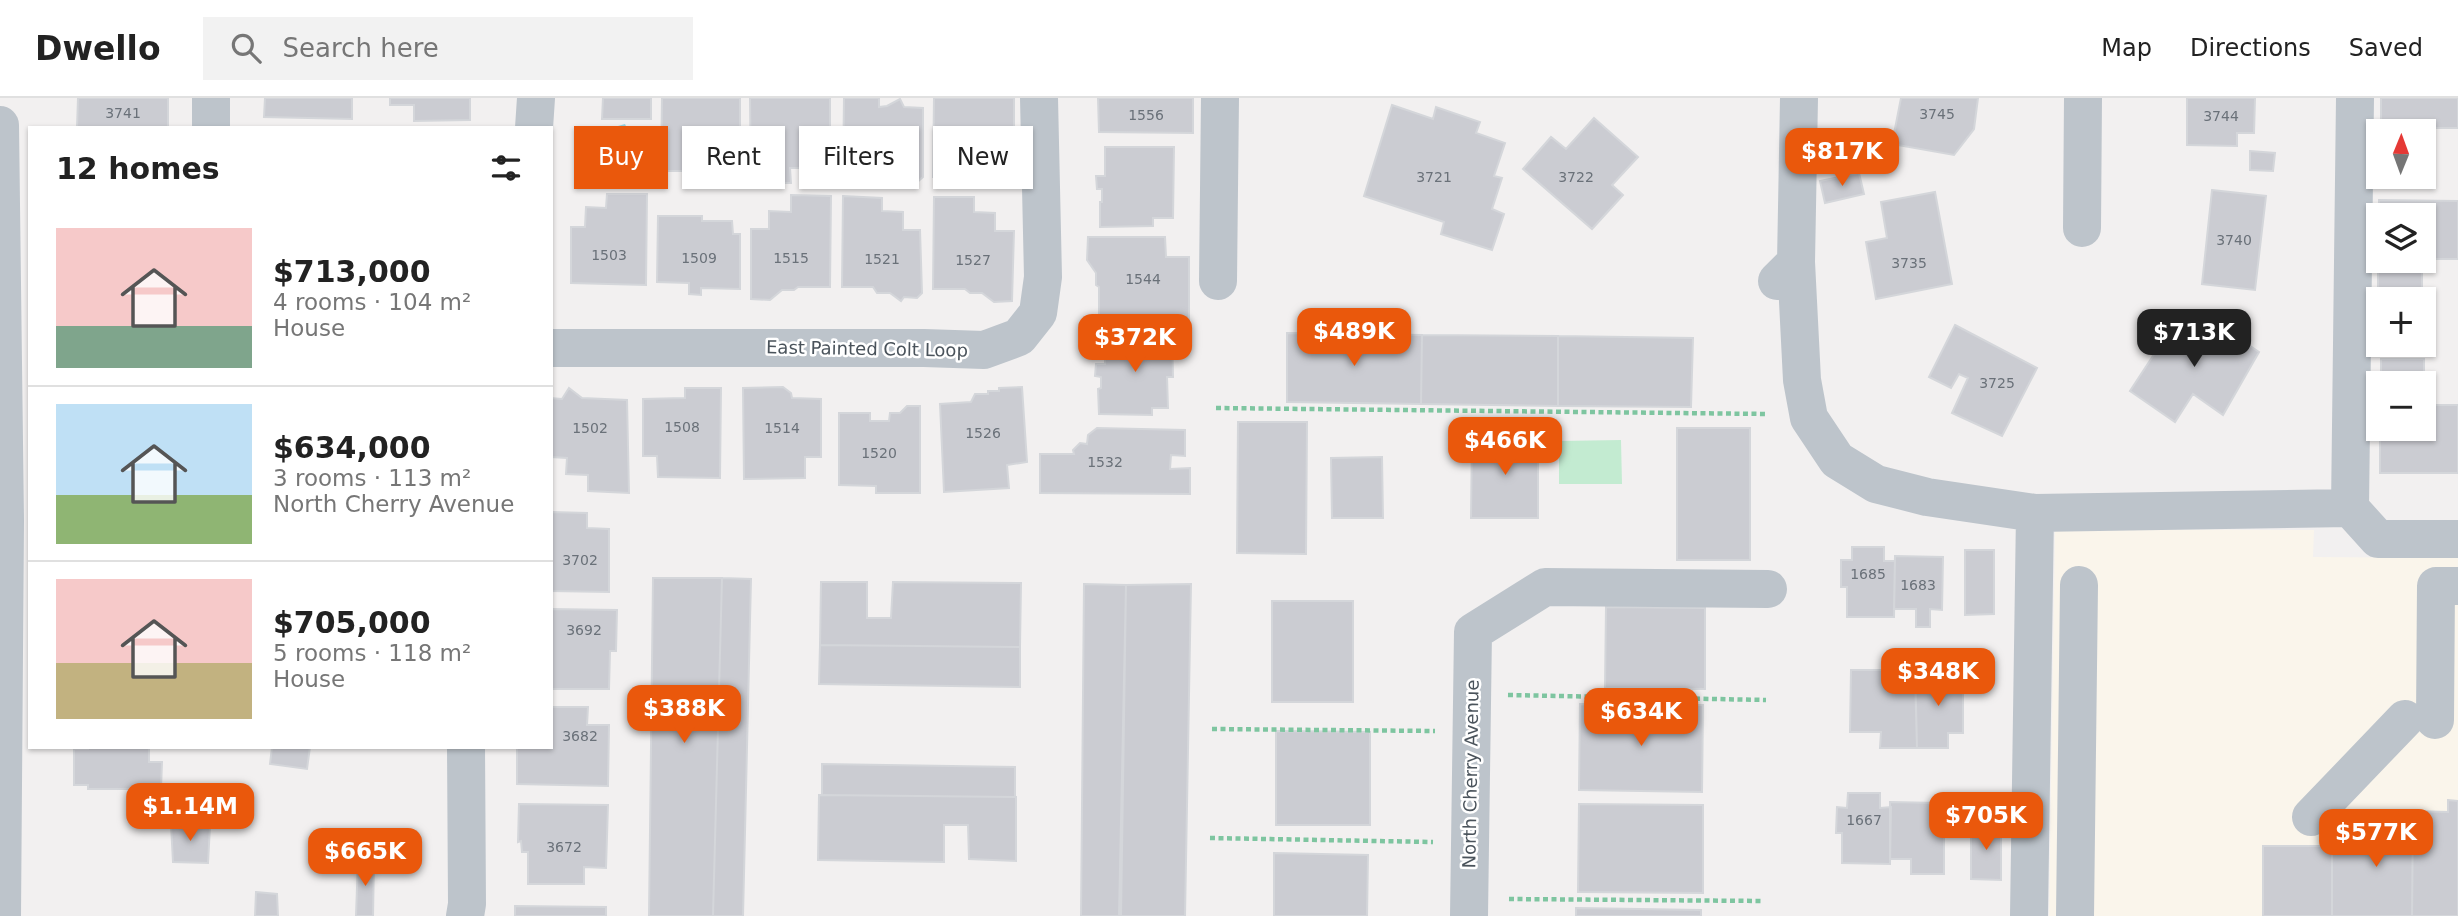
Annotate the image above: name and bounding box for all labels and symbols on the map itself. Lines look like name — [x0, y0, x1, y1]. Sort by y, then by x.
house number: 3741 — [105, 105, 141, 121]
house number: 3745 — [1919, 106, 1955, 122]
house number: 1556 — [1128, 107, 1164, 123]
house number: 3744 — [2203, 108, 2239, 124]
north arrow — [2366, 119, 2436, 189]
pin: $817K — [1793, 129, 1891, 188]
house number: 3721 — [1416, 169, 1452, 185]
house number: 3722 — [1558, 169, 1594, 185]
house number: 3740 — [2216, 232, 2252, 248]
house number: 1503 — [591, 247, 627, 263]
house number: 1509 — [681, 250, 717, 266]
house number: 1515 — [773, 250, 809, 266]
house number: 1521 — [864, 251, 900, 267]
house number: 1527 — [955, 252, 991, 268]
house number: 3735 — [1891, 255, 1927, 271]
house number: 1544 — [1125, 271, 1161, 287]
pin: $489K — [1305, 308, 1403, 368]
pin: $713K — [2145, 310, 2243, 369]
pin: $372K — [1086, 314, 1184, 374]
street label: East Painted Colt Loop — [766, 336, 968, 361]
house number: 3725 — [1979, 375, 2015, 391]
pin: $466K — [1456, 418, 1554, 477]
house number: 1508 — [664, 419, 700, 435]
house number: 1502 — [572, 420, 608, 436]
house number: 1514 — [764, 420, 800, 436]
house number: 1526 — [965, 425, 1001, 441]
house number: 1520 — [861, 445, 897, 461]
house number: 1532 — [1087, 454, 1123, 470]
house number: 3702 — [562, 552, 598, 568]
house number: 1685 — [1850, 566, 1886, 582]
house number: 1683 — [1900, 577, 1936, 593]
house number: 3692 — [566, 622, 602, 638]
pin: $348K — [1889, 648, 1987, 708]
street label: North Cherry Avenue — [1458, 679, 1483, 869]
pin: $388K — [635, 686, 733, 745]
pin: $634K — [1592, 688, 1690, 748]
house number: 3682 — [562, 728, 598, 744]
pin: $1.14M — [133, 784, 247, 843]
pin: $705K — [1937, 792, 2035, 852]
pin: $577K — [2327, 810, 2425, 869]
house number: 1667 — [1846, 812, 1882, 828]
pin: $665K — [316, 828, 414, 888]
house number: 3672 — [546, 839, 582, 855]

